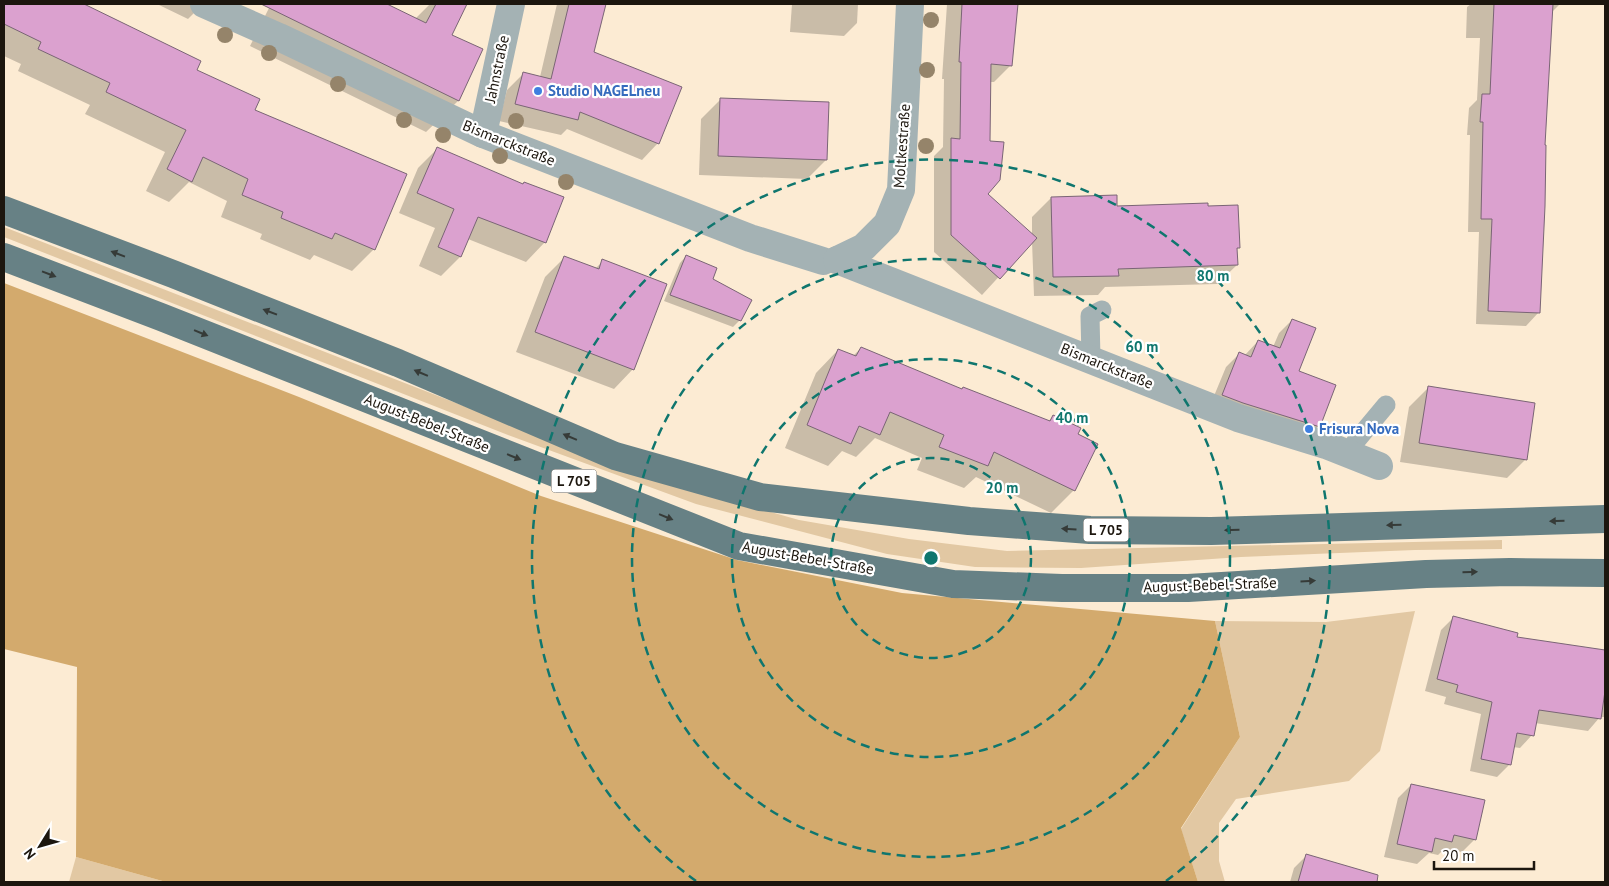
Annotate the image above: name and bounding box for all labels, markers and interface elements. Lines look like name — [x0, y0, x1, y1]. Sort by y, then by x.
street label: Jahnstraße — [480, 33, 513, 105]
place label: Studio NAGELneu — [548, 81, 660, 100]
marker: Studio NAGELneu — [532, 85, 544, 97]
street label: Moltkestraße — [889, 103, 914, 189]
street label: Bismarckstraße — [460, 115, 558, 170]
one-way arrow — [111, 249, 126, 257]
text: 80 m — [1197, 266, 1229, 285]
one-way arrow — [42, 270, 57, 278]
one-way arrow — [263, 308, 277, 316]
one-way arrow — [194, 329, 209, 337]
text: 60 m — [1126, 337, 1158, 356]
street label: Bismarckstraße — [1058, 338, 1156, 393]
one-way arrow — [414, 368, 428, 376]
street label: August-Bebel-Straße — [362, 389, 493, 456]
text: 40 m — [1056, 408, 1088, 427]
place label: Frisura Nova — [1319, 419, 1399, 438]
marker: Frisura Nova — [1303, 423, 1315, 435]
one-way arrow — [563, 432, 577, 440]
one-way arrow — [507, 454, 522, 461]
road number: L 705 — [552, 470, 596, 492]
text: 20 m — [986, 478, 1018, 497]
one-way arrow — [658, 514, 673, 521]
one-way arrow — [1548, 517, 1564, 525]
road number: L 705 — [1084, 518, 1128, 542]
one-way arrow — [1386, 522, 1402, 530]
one-way arrow — [1061, 524, 1077, 532]
one-way arrow — [1223, 526, 1239, 534]
street label: August-Bebel-Straße — [741, 537, 875, 578]
centre of rings — [922, 549, 940, 567]
one-way arrow — [1462, 568, 1478, 576]
street label: August-Bebel-Straße — [1143, 573, 1277, 596]
one-way arrow — [1300, 576, 1316, 584]
north arrow — [15, 821, 65, 871]
scale bar — [1434, 838, 1534, 870]
text: N — [20, 845, 40, 863]
text: 20 m — [1442, 846, 1475, 865]

